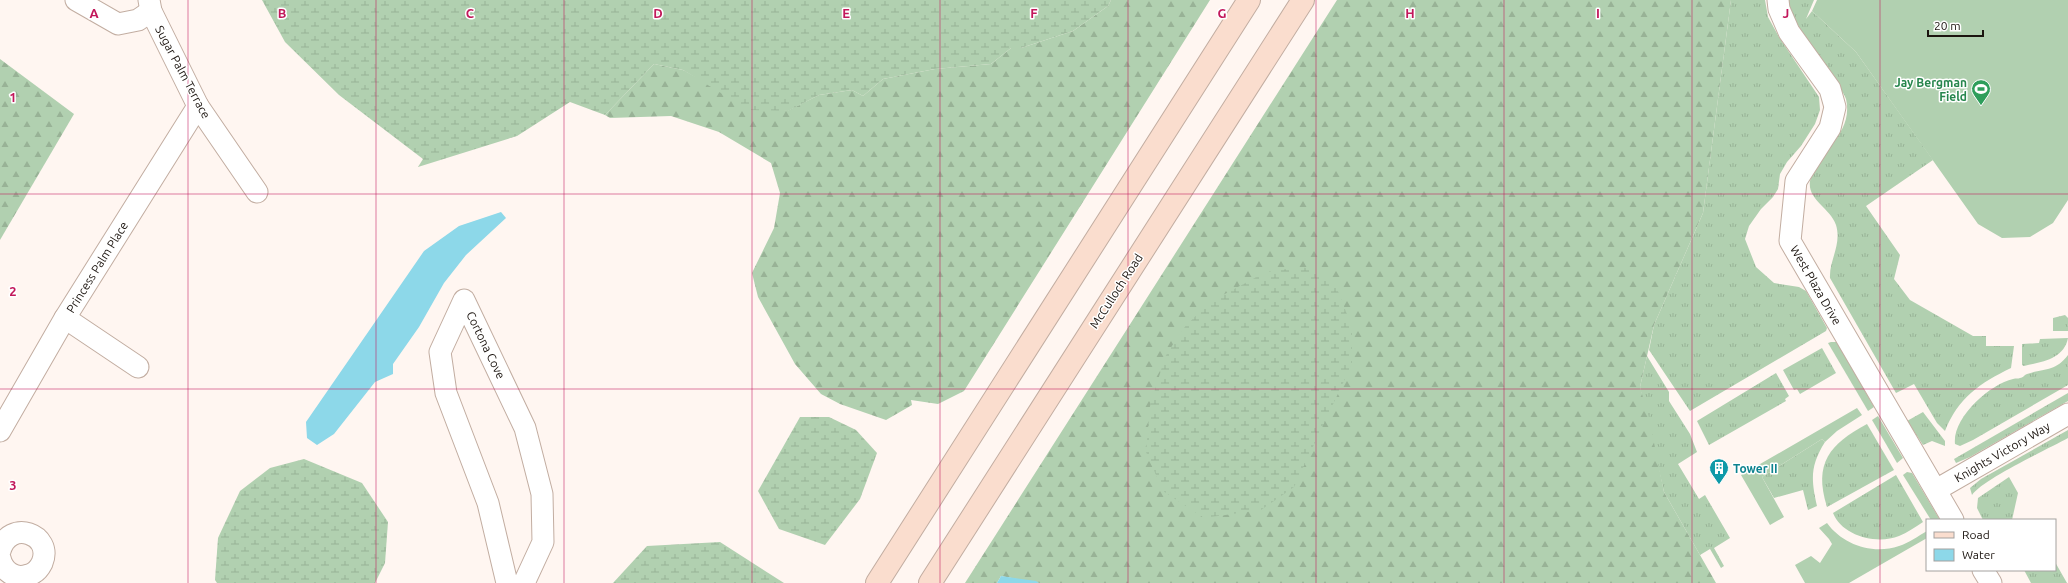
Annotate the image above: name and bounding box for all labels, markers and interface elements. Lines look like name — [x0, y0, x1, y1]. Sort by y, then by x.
text: A — [89, 6, 99, 20]
text: B — [278, 6, 287, 20]
text: C — [466, 6, 475, 20]
text: D — [653, 6, 663, 20]
text: E — [842, 6, 850, 20]
text: F — [1030, 6, 1038, 20]
text: G — [1218, 6, 1227, 20]
text: H — [1405, 6, 1415, 20]
text: I — [1596, 6, 1600, 20]
text: J — [1783, 6, 1789, 20]
scale bar — [1928, 12, 1983, 38]
text: 20 m — [1934, 19, 1961, 32]
street label: Sugar Palm Terrace — [153, 23, 213, 121]
place label: Jay Bergman Field — [1894, 76, 1967, 103]
sports icon: Jay Bergman Field — [1970, 78, 1992, 106]
text: 1 — [9, 90, 17, 104]
street label: Princess Palm Place — [64, 219, 130, 315]
street label: West Plaza Drive — [1788, 243, 1844, 327]
street label: McCulloch Road — [1087, 251, 1145, 331]
text: 2 — [9, 284, 17, 298]
street label: Cortona Cove — [464, 309, 508, 381]
street label: Knights Victory Way — [1952, 419, 2052, 485]
building icon: Tower II — [1708, 457, 1730, 485]
place label: Tower II — [1733, 462, 1778, 475]
text: 3 — [9, 478, 17, 492]
legend — [1926, 519, 2056, 571]
text: Road — [1962, 528, 1990, 541]
text: Water — [1962, 548, 1995, 561]

